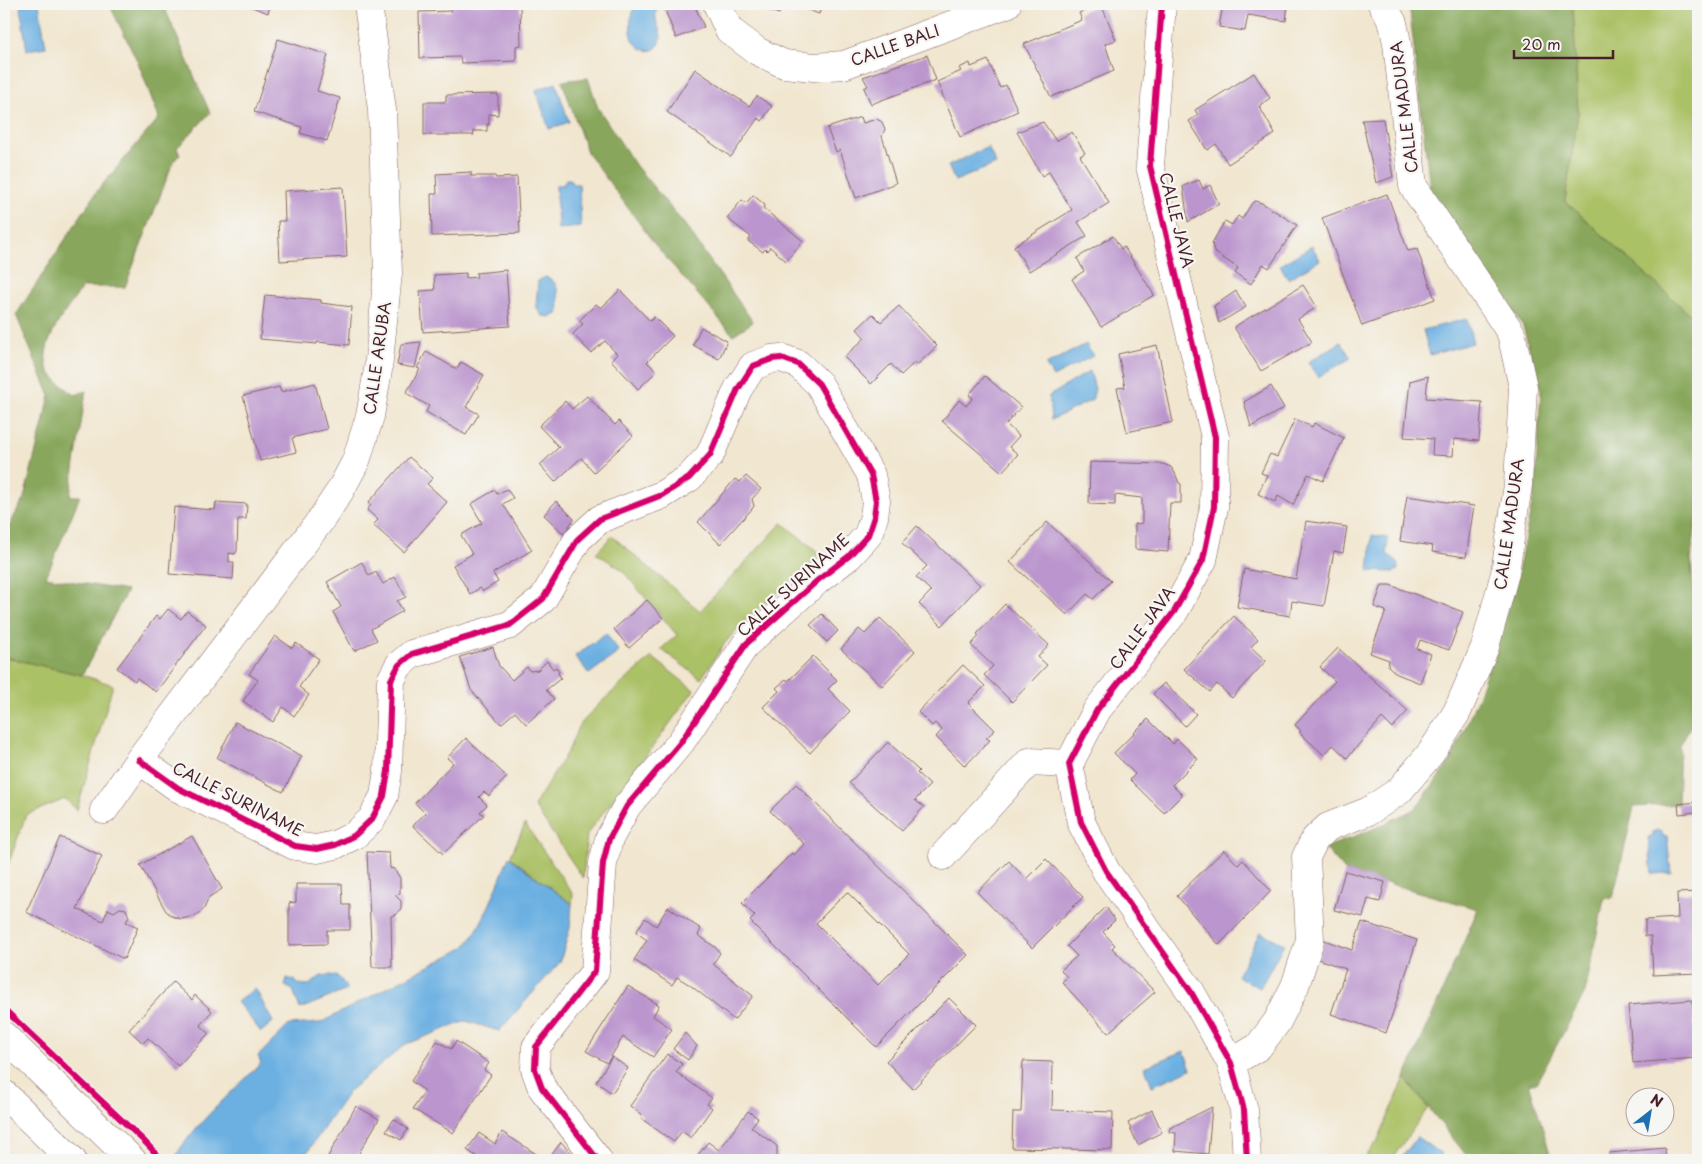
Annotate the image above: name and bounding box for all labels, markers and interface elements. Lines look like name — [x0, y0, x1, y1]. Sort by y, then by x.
street label: CALLE BALI — [847, 17, 942, 71]
scale bar — [1514, 28, 1613, 60]
text: 20 m — [1522, 32, 1561, 55]
street label: CALLE MADURA — [1383, 40, 1423, 175]
street label: CALLE JAVA — [1154, 169, 1201, 270]
street label: CALLE ARUBA — [356, 299, 396, 416]
street label: CALLE MADURA — [1487, 456, 1529, 591]
street label: CALLE SURINAME — [731, 527, 854, 641]
street label: CALLE JAVA — [1103, 581, 1180, 674]
street label: CALLE SURINAME — [169, 755, 308, 842]
north arrow — [1624, 1086, 1674, 1136]
text: N — [1647, 1089, 1667, 1112]

